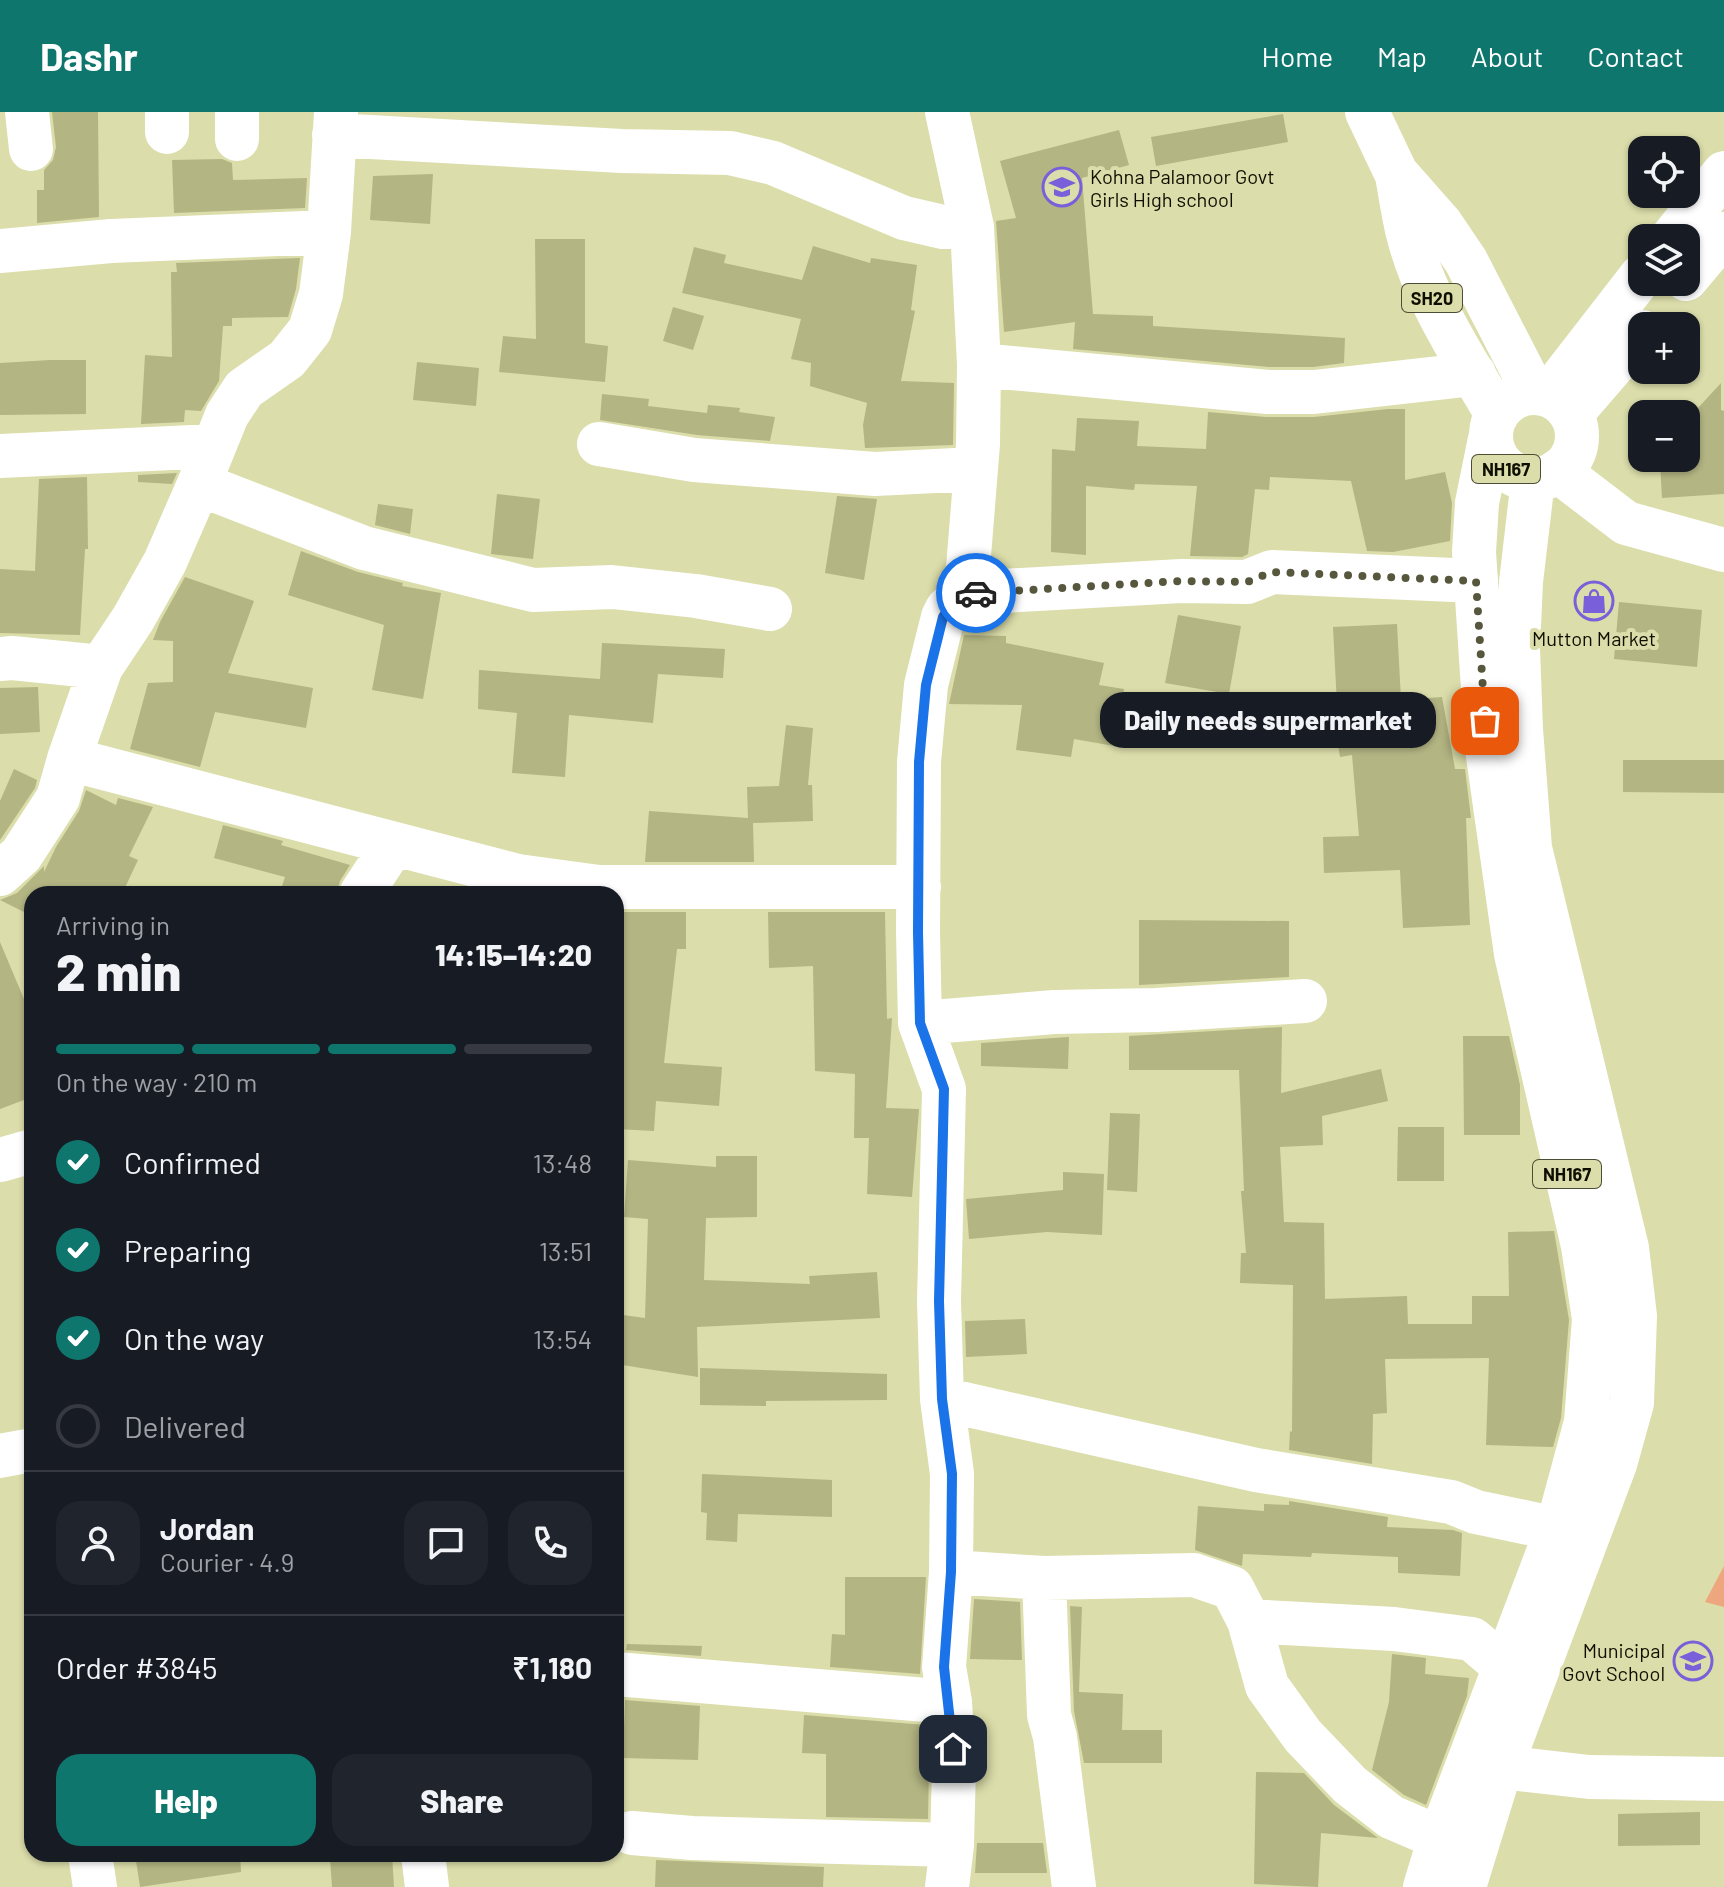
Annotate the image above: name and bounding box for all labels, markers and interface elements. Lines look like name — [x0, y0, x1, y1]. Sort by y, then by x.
text: Dashr — [40, 33, 138, 79]
text: Home — [1262, 39, 1333, 73]
text: Map — [1377, 39, 1427, 73]
text: About — [1471, 39, 1543, 73]
text: Contact — [1587, 39, 1684, 73]
map controls — [1628, 136, 1700, 472]
button: locate — [1628, 136, 1700, 208]
place label: Kohna Palamoor Govt Girls High school — [1090, 164, 1274, 211]
school or university icon: Kohna Palamoor Govt Girls High school — [1041, 166, 1083, 208]
button: layers — [1628, 224, 1700, 296]
road number: SH20 — [1402, 284, 1462, 312]
button: + — [1628, 312, 1700, 384]
button: − — [1628, 400, 1700, 472]
road number: NH167 — [1472, 455, 1540, 483]
courier — [936, 553, 1016, 633]
icon: car — [954, 571, 998, 615]
shop icon: Mutton Market — [1573, 580, 1615, 622]
place label: Mutton Market — [1532, 626, 1656, 650]
pin — [1451, 687, 1519, 755]
callout: Daily needs supermarket — [1101, 693, 1437, 749]
icon: bag — [1463, 699, 1507, 743]
text: Daily needs supermarket — [1124, 704, 1412, 735]
text: Arriving in — [56, 909, 170, 940]
text: 14:15–14:20 — [435, 936, 592, 972]
text: 2 min — [56, 939, 181, 1001]
text: On the way · 210 m — [56, 1066, 257, 1097]
icon: check — [56, 1140, 100, 1184]
text: Confirmed — [124, 1144, 261, 1180]
text: 13:48 — [533, 1147, 592, 1178]
road number: NH167 — [1533, 1160, 1601, 1188]
icon: check — [56, 1228, 100, 1272]
text: Preparing — [124, 1232, 251, 1268]
text: 13:51 — [539, 1235, 592, 1266]
icon: check — [56, 1316, 100, 1360]
text: On the way — [124, 1320, 264, 1356]
text: 13:54 — [533, 1323, 592, 1354]
text: Delivered — [124, 1408, 246, 1444]
button: person — [56, 1501, 140, 1585]
button: chat — [404, 1501, 488, 1585]
button: phone — [508, 1501, 592, 1585]
text: Jordan — [160, 1510, 255, 1546]
text: Courier · 4.9 — [160, 1546, 294, 1577]
place label: Municipal Govt School — [1562, 1638, 1665, 1685]
school or university icon: Municipal Govt School — [1672, 1640, 1714, 1682]
text: Order #3845 — [56, 1649, 218, 1685]
text: ₹1,180 — [512, 1649, 592, 1685]
pin — [919, 1715, 987, 1783]
icon: home — [931, 1727, 975, 1771]
button: Help — [56, 1754, 316, 1846]
button: Share — [332, 1754, 592, 1846]

